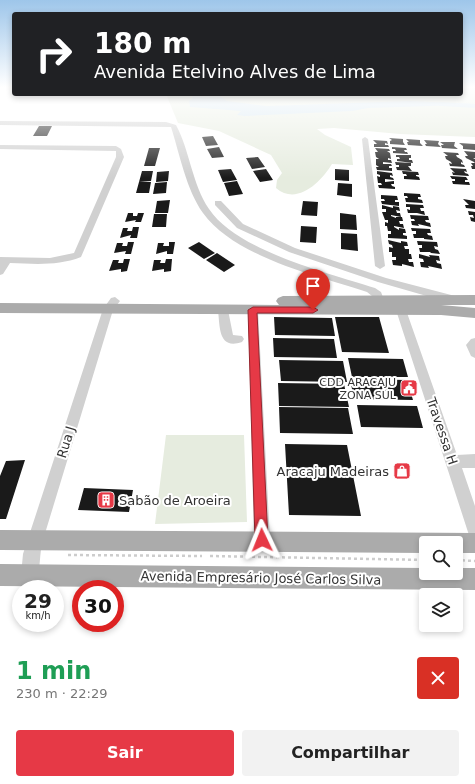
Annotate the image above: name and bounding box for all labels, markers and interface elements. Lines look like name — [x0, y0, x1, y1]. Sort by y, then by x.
text: 180 m — [94, 27, 191, 60]
icon: right — [28, 28, 80, 80]
text: Avenida Etelvino Alves de Lima — [94, 61, 376, 82]
pin — [296, 269, 330, 310]
icon: arrive — [302, 275, 324, 297]
place label: CDD ARACAJU ZONA SUL — [319, 376, 397, 402]
public building icon: CDD ARACAJU ZONA SUL — [399, 378, 419, 398]
street label: Travessa H — [423, 394, 461, 467]
street label: Rua J — [54, 424, 78, 460]
shop icon: Aracaju Madeiras — [392, 461, 412, 481]
place label: Aracaju Madeiras — [277, 464, 389, 479]
building icon: Sabão de Aroeira — [96, 490, 116, 510]
place label: Sabão de Aroeira — [119, 493, 231, 508]
position arrow — [241, 519, 283, 561]
map controls — [419, 536, 463, 632]
button: search — [419, 536, 463, 580]
street label: Avenida Empresário José Carlos Silva — [141, 568, 381, 588]
speed limit sign: 30 — [72, 580, 124, 632]
button: layers — [419, 588, 463, 632]
text: 29 — [24, 589, 52, 613]
text: km/h — [25, 610, 51, 621]
text: 1 min — [16, 657, 91, 685]
button: close — [417, 657, 459, 699]
text: 230 m · 22:29 — [16, 686, 107, 701]
button: Sair — [16, 730, 234, 776]
button: Compartilhar — [242, 730, 459, 776]

